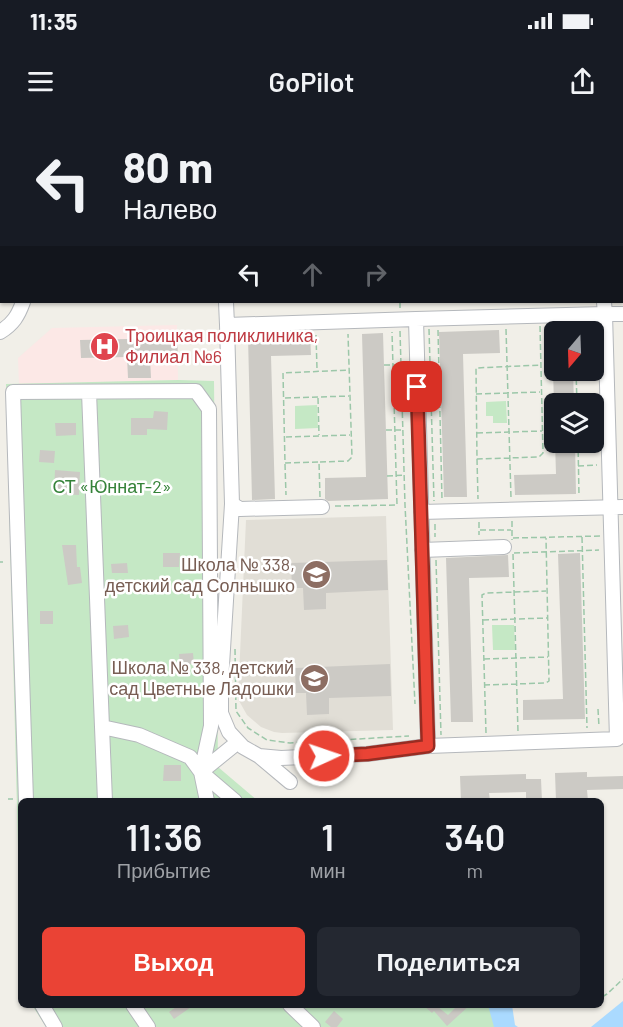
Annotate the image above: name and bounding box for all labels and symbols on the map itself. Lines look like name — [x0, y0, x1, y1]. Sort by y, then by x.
north arrow — [544, 321, 604, 381]
place label: Троицкая поликлиника, Филиал №6 — [125, 324, 319, 367]
hospital icon: Троицкая поликлиника, Филиал №6 — [88, 330, 120, 362]
pin — [391, 361, 442, 412]
park label: СТ «Юннат-2» — [52, 475, 172, 497]
place label: Школа № 338, детский сад Солнышко — [105, 553, 295, 596]
school or university icon: Школа № 338, детский сад Солнышко — [300, 559, 332, 591]
place label: Школа № 338, детский сад Цветные Ладошки — [109, 656, 294, 699]
school or university icon: Школа № 338, детский сад Цветные Ладошки — [299, 662, 331, 694]
position arrow — [292, 724, 356, 788]

